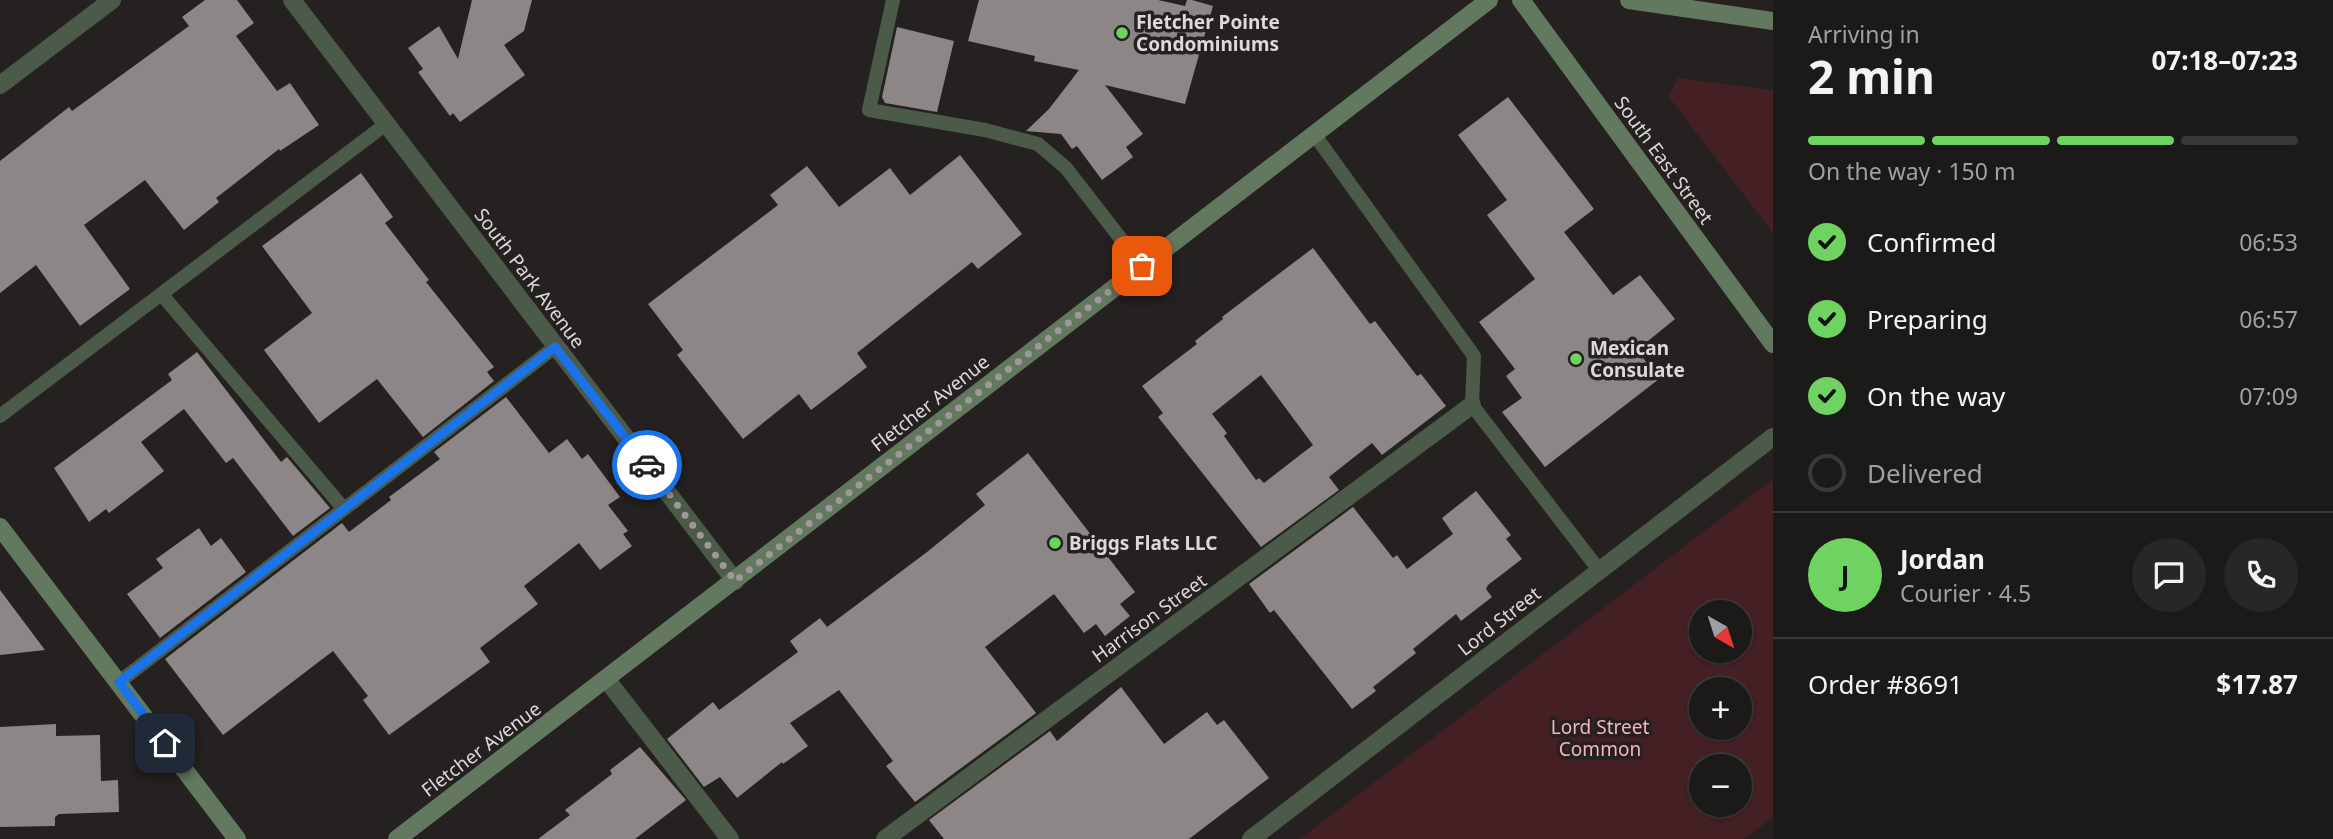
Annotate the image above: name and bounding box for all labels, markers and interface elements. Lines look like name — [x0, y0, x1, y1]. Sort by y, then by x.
place label: Fletcher Pointe Condominiums — [1136, 9, 1280, 57]
text: Arriving in — [1808, 18, 1920, 50]
marker: Fletcher Pointe Condominiums — [1114, 25, 1130, 41]
text: 07:18–07:23 — [2151, 42, 2298, 78]
text: 2 min — [1808, 45, 1935, 107]
street label: South East Street — [1609, 91, 1719, 229]
text: On the way · 150 m — [1808, 155, 2015, 187]
street label: South Park Avenue — [469, 203, 591, 353]
icon: check — [1808, 223, 1846, 261]
text: Confirmed — [1867, 224, 1997, 260]
text: 06:53 — [2239, 226, 2298, 258]
pin — [1112, 236, 1172, 296]
icon: bag — [1123, 247, 1161, 285]
icon: check — [1808, 300, 1846, 338]
text: Preparing — [1867, 301, 1988, 337]
text: 06:57 — [2239, 303, 2298, 335]
place label: Mexican Consulate — [1590, 335, 1685, 383]
street label: Fletcher Avenue — [865, 349, 995, 457]
marker: Mexican Consulate — [1568, 351, 1584, 367]
icon: check — [1808, 377, 1846, 415]
text: On the way — [1867, 378, 2005, 414]
text: 07:09 — [2239, 380, 2298, 412]
courier — [612, 430, 682, 500]
icon: car — [628, 446, 666, 484]
text: Delivered — [1867, 455, 1983, 491]
place label: Briggs Flats LLC — [1069, 530, 1218, 556]
marker: Briggs Flats LLC — [1047, 535, 1063, 551]
button: chat — [2132, 538, 2206, 612]
button: phone — [2224, 538, 2298, 612]
text: Jordan — [1900, 541, 1985, 577]
text: J — [1841, 557, 1849, 593]
street label: Harrison Street — [1086, 568, 1212, 668]
text: Courier · 4.5 — [1900, 577, 2031, 609]
street label: Lord Street — [1452, 580, 1546, 662]
north arrow — [1689, 600, 1752, 663]
map controls — [1689, 600, 1752, 817]
text: Order #8691 — [1808, 666, 1963, 702]
text: $17.87 — [2216, 666, 2298, 702]
button: + — [1689, 677, 1752, 740]
street label: Fletcher Avenue — [416, 695, 546, 803]
pin — [135, 713, 195, 773]
park label: Lord Street Common — [1551, 714, 1649, 762]
icon: home — [146, 724, 184, 762]
button: − — [1689, 754, 1752, 817]

